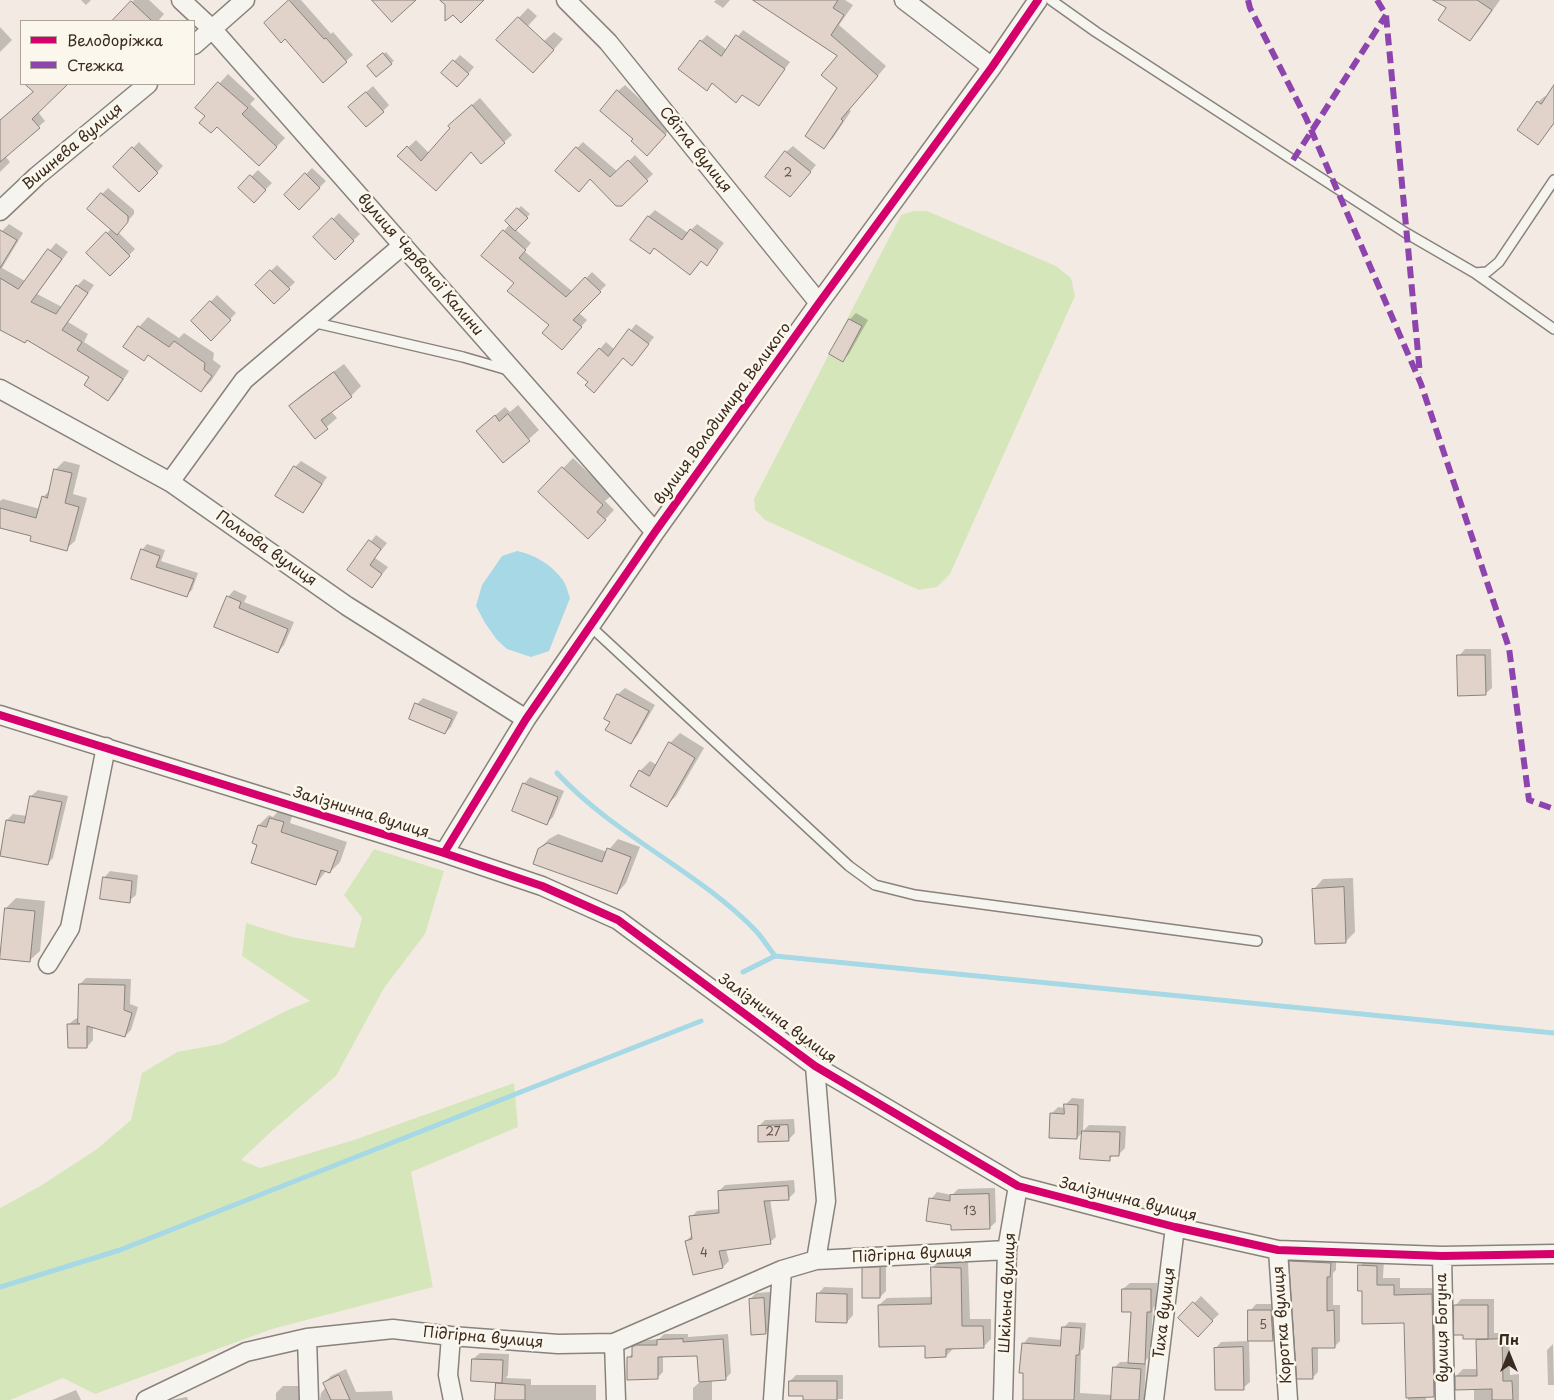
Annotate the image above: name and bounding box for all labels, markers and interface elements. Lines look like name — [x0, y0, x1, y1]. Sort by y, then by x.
legend — [20, 20, 195, 85]
text: Велодоріжка — [67, 28, 163, 51]
text: Стежка — [67, 53, 124, 76]
street label: Вишнева вулиця — [19, 100, 127, 194]
street label: Світла вулиця — [655, 103, 735, 197]
house number: 2 — [784, 167, 792, 181]
street label: вулиця Червоної Калини — [353, 190, 487, 340]
street label: вулиця Володимира Великого — [651, 319, 795, 509]
street label: Польова вулиця — [212, 508, 320, 590]
street label: Залізнична вулиця — [291, 784, 431, 842]
street label: Залізнична вулиця — [715, 970, 839, 1068]
house number: 27 — [766, 1126, 780, 1140]
street label: Залізнична вулиця — [1057, 1174, 1199, 1226]
house number: 13 — [963, 1205, 977, 1219]
street label: Шкільна вулиця — [996, 1232, 1020, 1354]
street label: Підгірна вулиця — [851, 1243, 973, 1267]
house number: 4 — [700, 1247, 708, 1261]
street label: Коротка вулиця — [1270, 1265, 1296, 1385]
street label: Тиха вулиця — [1150, 1266, 1180, 1360]
street label: вулиця Богуна — [1433, 1273, 1453, 1383]
house number: 5 — [1259, 1319, 1267, 1333]
street label: Підгірна вулиця — [422, 1324, 544, 1352]
text: Пн — [1499, 1329, 1519, 1350]
north arrow — [1484, 1330, 1534, 1380]

